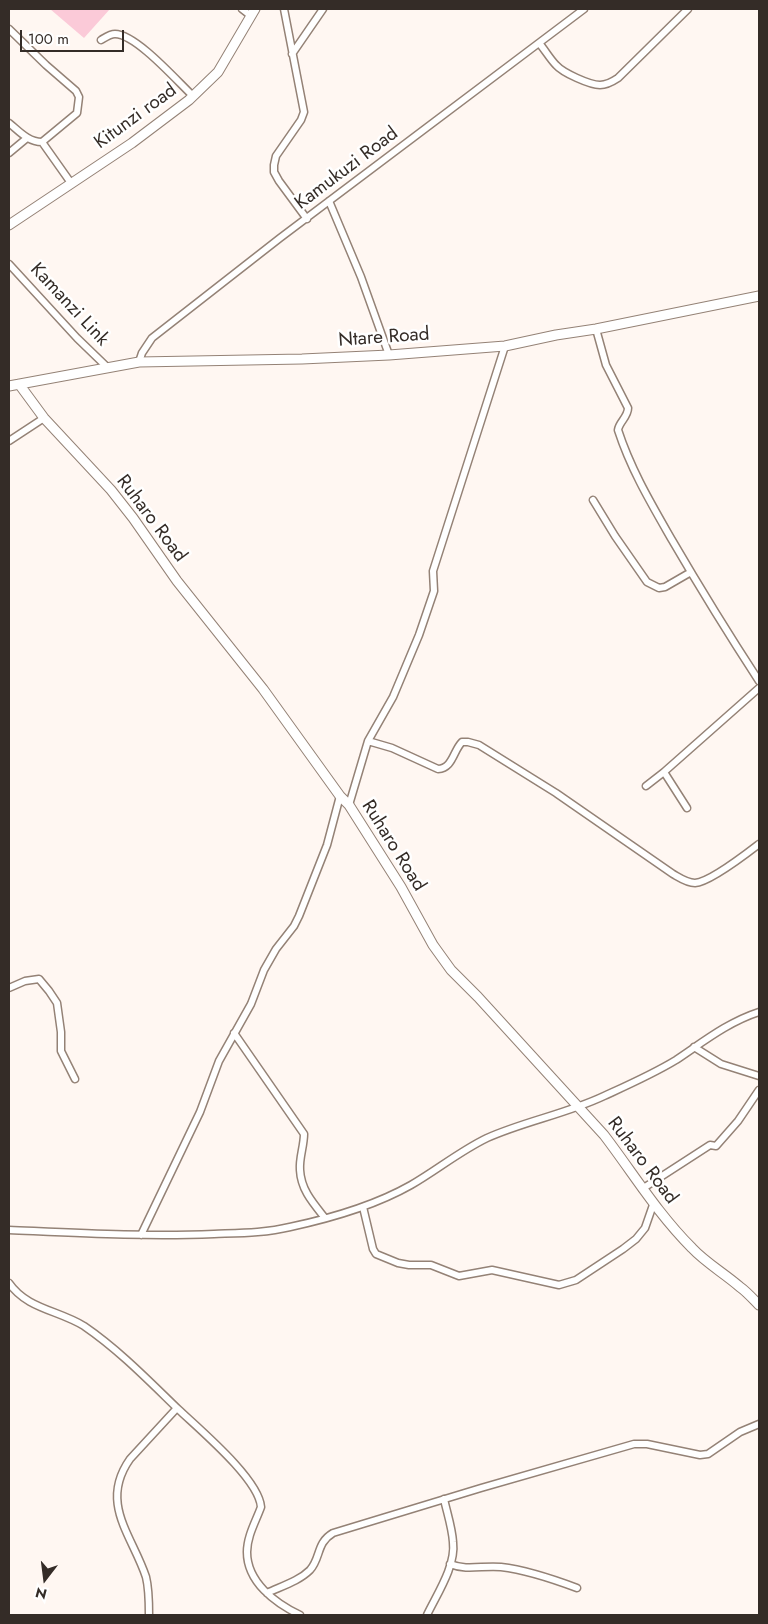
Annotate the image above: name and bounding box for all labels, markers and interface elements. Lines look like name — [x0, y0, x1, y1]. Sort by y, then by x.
scale bar — [22, 20, 126, 52]
text: 100 m — [28, 28, 69, 50]
street label: Kitunzi road — [90, 80, 182, 154]
street label: Kamukuzi Road — [291, 123, 403, 215]
street label: Kamanzi Link — [25, 259, 113, 351]
street label: Ntare Road — [338, 323, 430, 353]
street label: Ruharo Road — [111, 471, 191, 567]
street label: Ruharo Road — [356, 796, 430, 896]
street label: Ruharo Road — [602, 1113, 682, 1209]
north arrow — [20, 1554, 70, 1604]
text: N — [33, 1582, 49, 1605]

